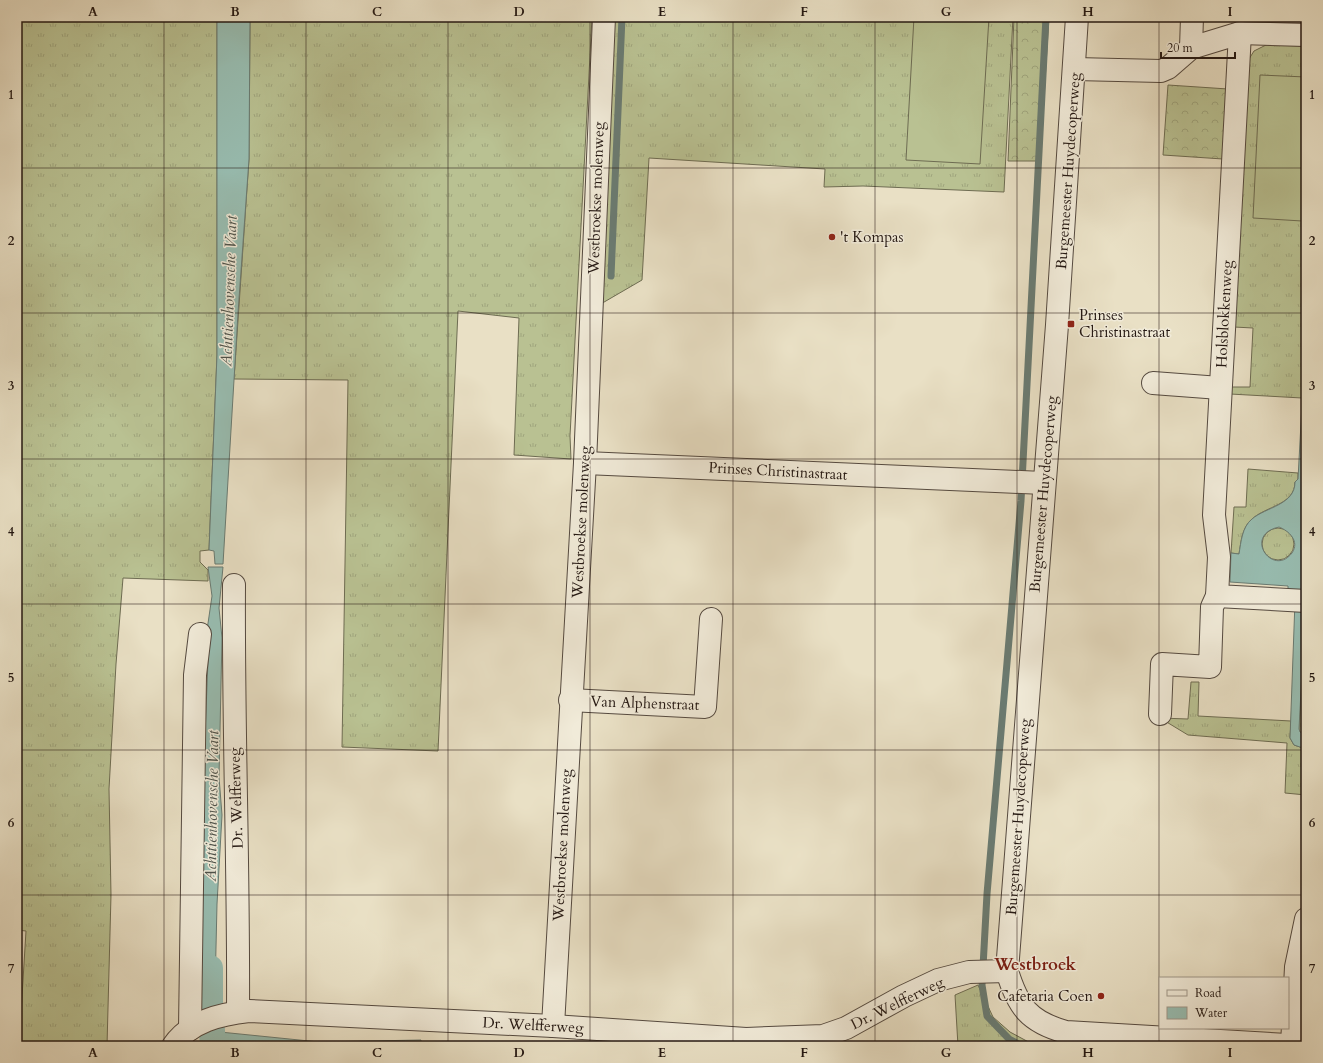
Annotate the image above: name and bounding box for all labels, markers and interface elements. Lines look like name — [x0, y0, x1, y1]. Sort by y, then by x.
text: A — [88, 3, 98, 21]
text: B — [230, 3, 240, 21]
text: C — [372, 3, 382, 21]
text: D — [513, 3, 525, 21]
text: E — [658, 3, 666, 21]
text: F — [800, 3, 808, 21]
text: G — [941, 3, 952, 21]
text: H — [1082, 3, 1094, 21]
text: I — [1227, 3, 1233, 21]
scale bar — [1161, 34, 1235, 60]
text: 20 m — [1167, 40, 1194, 56]
street label: Burgemeester Huydecoperweg — [1051, 71, 1085, 270]
text: 1 — [8, 86, 14, 104]
text: 1 — [1309, 86, 1315, 104]
street label: Westbroekse molenweg — [583, 121, 609, 276]
water label: Achttienhovensche Vaart — [215, 215, 243, 368]
place label: 't Kompas — [840, 227, 904, 247]
text: 2 — [8, 232, 15, 250]
marker: 't Kompas — [827, 232, 837, 242]
text: 2 — [1309, 232, 1316, 250]
street label: Holsblokkenweg — [1211, 259, 1237, 368]
place label: Prinses Christinastraat — [1079, 305, 1171, 342]
marker: Prinses Christinastraat — [1066, 319, 1076, 329]
text: 3 — [8, 377, 15, 395]
text: 3 — [1309, 377, 1316, 395]
street label: Burgemeester Huydecoperweg — [1024, 394, 1062, 593]
street label: Westbroekse molenweg — [567, 445, 595, 600]
street label: Prinses Christinastraat — [708, 457, 848, 485]
text: 4 — [8, 523, 15, 541]
text: 4 — [1309, 523, 1316, 541]
text: 5 — [8, 669, 14, 687]
text: 5 — [1309, 669, 1315, 687]
street label: Van Alphenstraat — [590, 691, 700, 715]
street label: Burgemeester Huydecoperweg — [1001, 717, 1035, 916]
water label: Achttienhovensche Vaart — [200, 730, 224, 883]
street label: Dr. Welfferweg — [224, 746, 248, 849]
street label: Westbroekse molenweg — [548, 768, 576, 923]
text: 6 — [8, 814, 15, 832]
text: 6 — [1309, 814, 1316, 832]
district label: Westbroek — [993, 953, 1076, 976]
text: 7 — [8, 960, 15, 978]
text: 7 — [1309, 960, 1316, 978]
street label: Dr. Welfferweg — [847, 972, 947, 1034]
legend — [1159, 977, 1289, 1029]
text: Road — [1195, 985, 1222, 1001]
place label: Cafetaria Coen — [997, 986, 1093, 1006]
marker: Cafetaria Coen — [1096, 991, 1106, 1001]
text: Water — [1194, 1005, 1228, 1021]
street label: Dr. Welfferweg — [482, 1012, 585, 1038]
text: A — [88, 1044, 98, 1062]
text: B — [230, 1044, 240, 1062]
text: C — [372, 1044, 382, 1062]
text: D — [513, 1044, 525, 1062]
text: E — [658, 1044, 666, 1062]
text: F — [800, 1044, 808, 1062]
text: G — [941, 1044, 952, 1062]
text: H — [1082, 1044, 1094, 1062]
text: I — [1227, 1044, 1233, 1062]

